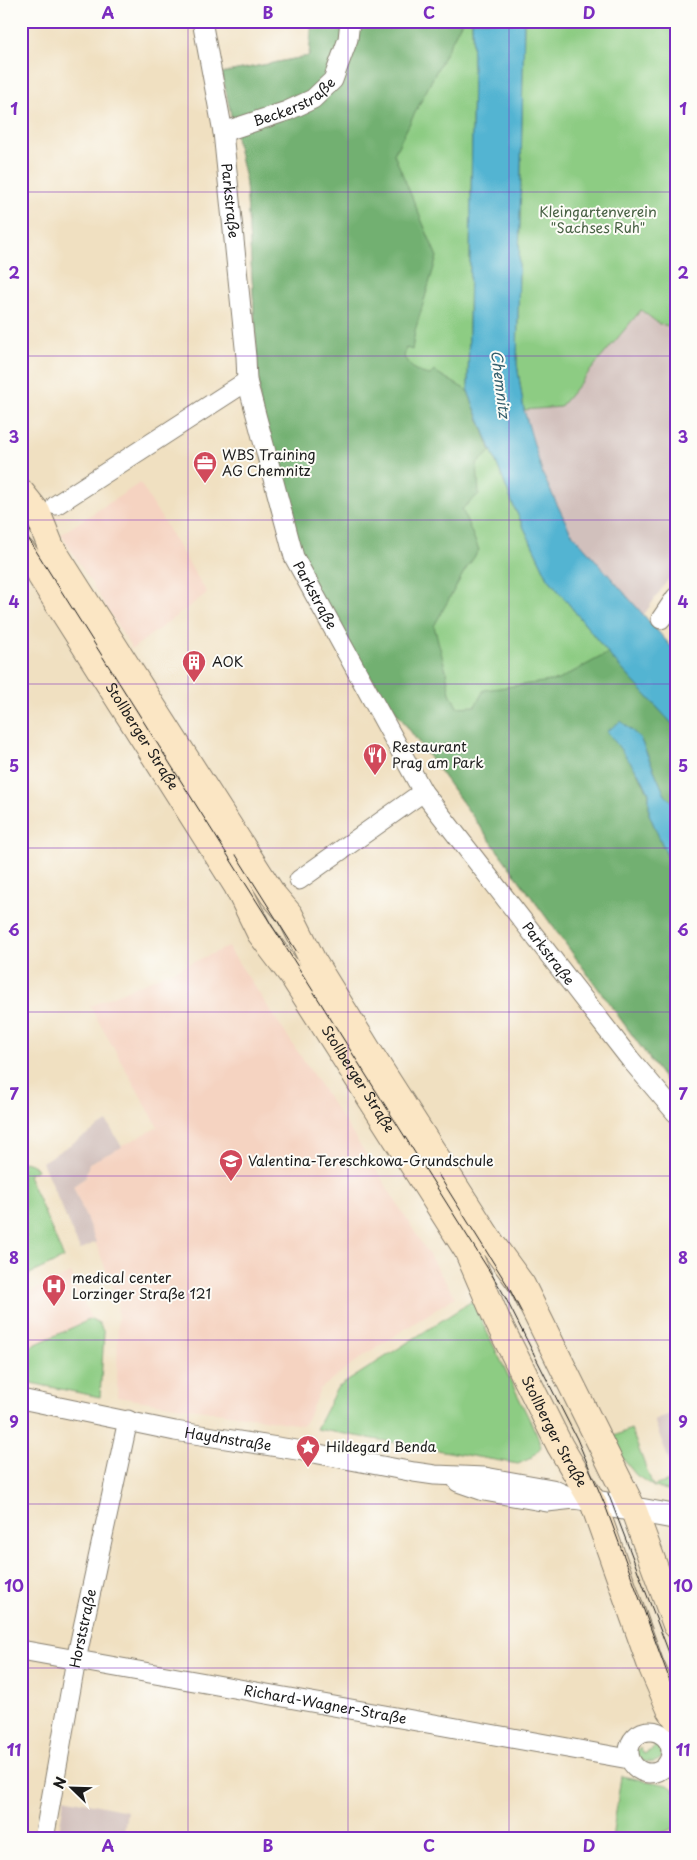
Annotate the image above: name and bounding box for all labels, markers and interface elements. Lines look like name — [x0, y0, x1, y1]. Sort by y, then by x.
text: A — [102, 0, 115, 24]
text: B — [263, 0, 274, 24]
text: C — [423, 0, 435, 24]
text: D — [583, 0, 595, 24]
street label: Beckerstraße — [250, 72, 340, 131]
text: 1 — [10, 96, 18, 120]
text: 1 — [679, 96, 687, 120]
street label: Parkstraße — [216, 162, 245, 239]
park label: Kleingartenverein "Sachses Ruh" — [539, 201, 657, 238]
text: 2 — [8, 260, 20, 284]
text: 2 — [677, 260, 689, 284]
water label: Chemnitz — [486, 349, 517, 421]
text: 3 — [9, 424, 19, 448]
text: 3 — [678, 424, 688, 448]
place label: WBS Training AG Chemnitz — [222, 444, 316, 481]
office icon: WBS Training AG Chemnitz — [192, 450, 218, 484]
street label: Parkstraße — [288, 557, 343, 633]
text: 4 — [9, 589, 20, 613]
text: 4 — [678, 589, 689, 613]
building icon: AOK — [181, 649, 207, 683]
place label: AOK — [212, 651, 244, 672]
street label: Stollberger Straße — [100, 678, 184, 793]
place label: Restaurant Prag am Park — [392, 736, 484, 773]
restaurant icon: Restaurant Prag am Park — [362, 742, 388, 776]
text: 5 — [9, 753, 19, 777]
text: 5 — [678, 753, 688, 777]
text: 6 — [8, 917, 20, 941]
street label: Parkstraße — [517, 917, 580, 989]
text: 6 — [677, 917, 689, 941]
street label: Stollberger Straße — [317, 1021, 401, 1136]
text: 7 — [9, 1081, 19, 1105]
text: 7 — [678, 1081, 688, 1105]
school or university icon: Valentina-Tereschkowa-Grundschule — [218, 1148, 244, 1182]
place label: Valentina-Tereschkowa-Grundschule — [248, 1150, 494, 1171]
text: 8 — [9, 1245, 19, 1269]
text: 8 — [678, 1245, 688, 1269]
place label: medical center Lorzinger Straße 121 — [72, 1267, 211, 1304]
hospital icon: medical center Lorzinger Straße 121 — [41, 1273, 67, 1307]
street label: Stollberger Straße — [516, 1372, 593, 1491]
text: 9 — [9, 1409, 19, 1433]
text: 9 — [678, 1409, 688, 1433]
street label: Haydnstraße — [183, 1422, 273, 1456]
place icon: Hildegard Benda — [295, 1434, 321, 1468]
place label: Hildegard Benda — [326, 1436, 436, 1457]
text: 10 — [4, 1573, 24, 1597]
text: 10 — [673, 1573, 693, 1597]
street label: Horststraße — [64, 1587, 101, 1670]
street label: Richard-Wagner-Straße — [242, 1679, 408, 1729]
text: 11 — [7, 1737, 21, 1761]
text: 11 — [676, 1737, 690, 1761]
north arrow — [48, 1762, 98, 1812]
text: N — [48, 1774, 71, 1792]
text: A — [102, 1833, 115, 1857]
text: B — [263, 1833, 274, 1857]
text: C — [423, 1833, 435, 1857]
text: D — [583, 1833, 595, 1857]

